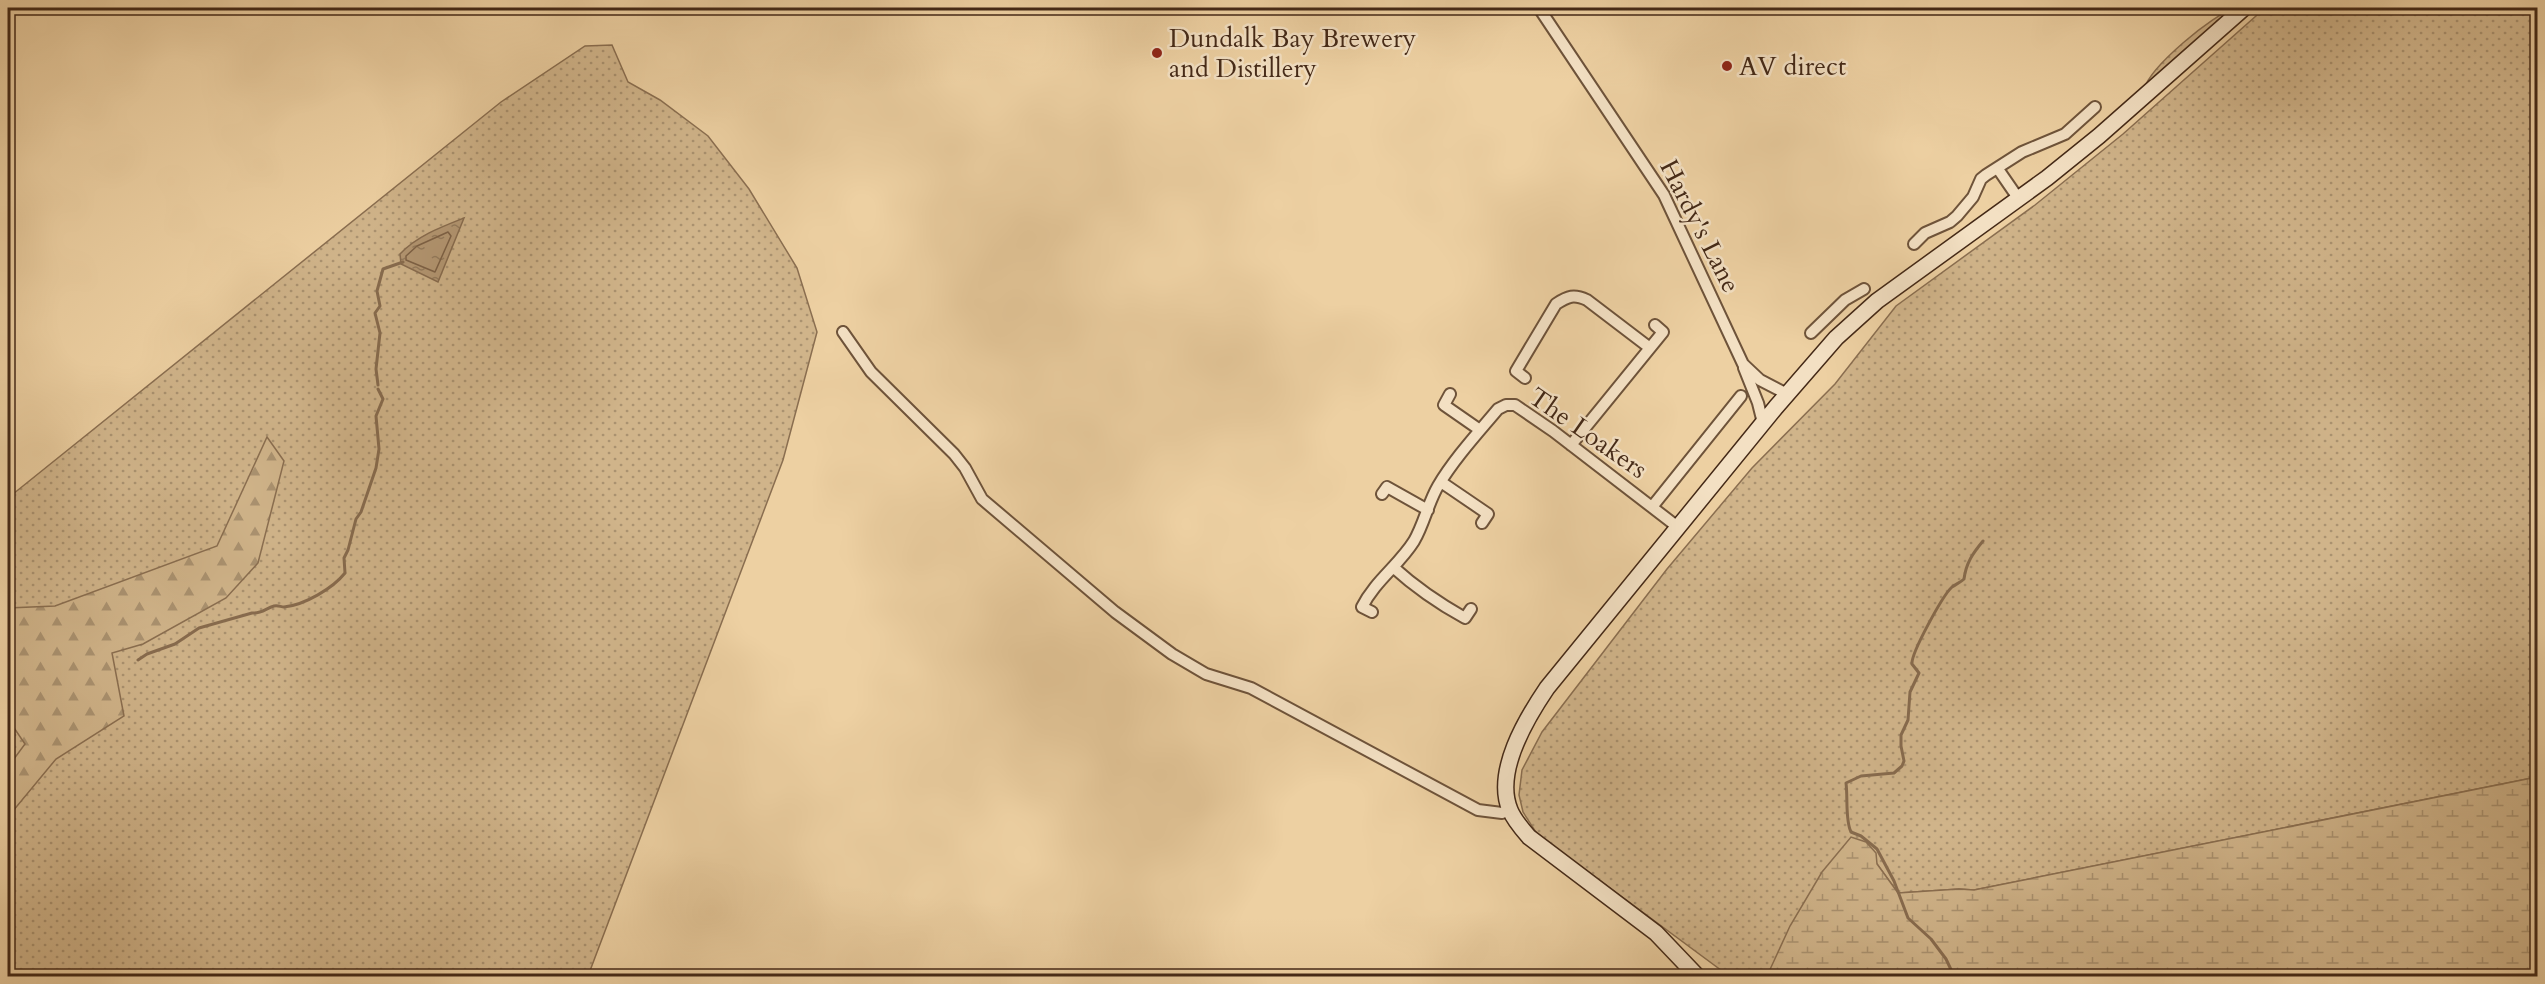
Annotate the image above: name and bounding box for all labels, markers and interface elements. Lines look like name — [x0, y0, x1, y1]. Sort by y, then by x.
place label: Dundalk Bay Brewery and Distillery — [1169, 21, 1416, 86]
marker: Dundalk Bay Brewery and Distillery — [1150, 46, 1164, 60]
place label: AV direct — [1739, 49, 1846, 84]
marker: AV direct — [1720, 59, 1734, 73]
street label: Hardy's Lane — [1651, 153, 1749, 299]
street label: The Loakers — [1522, 379, 1654, 487]

